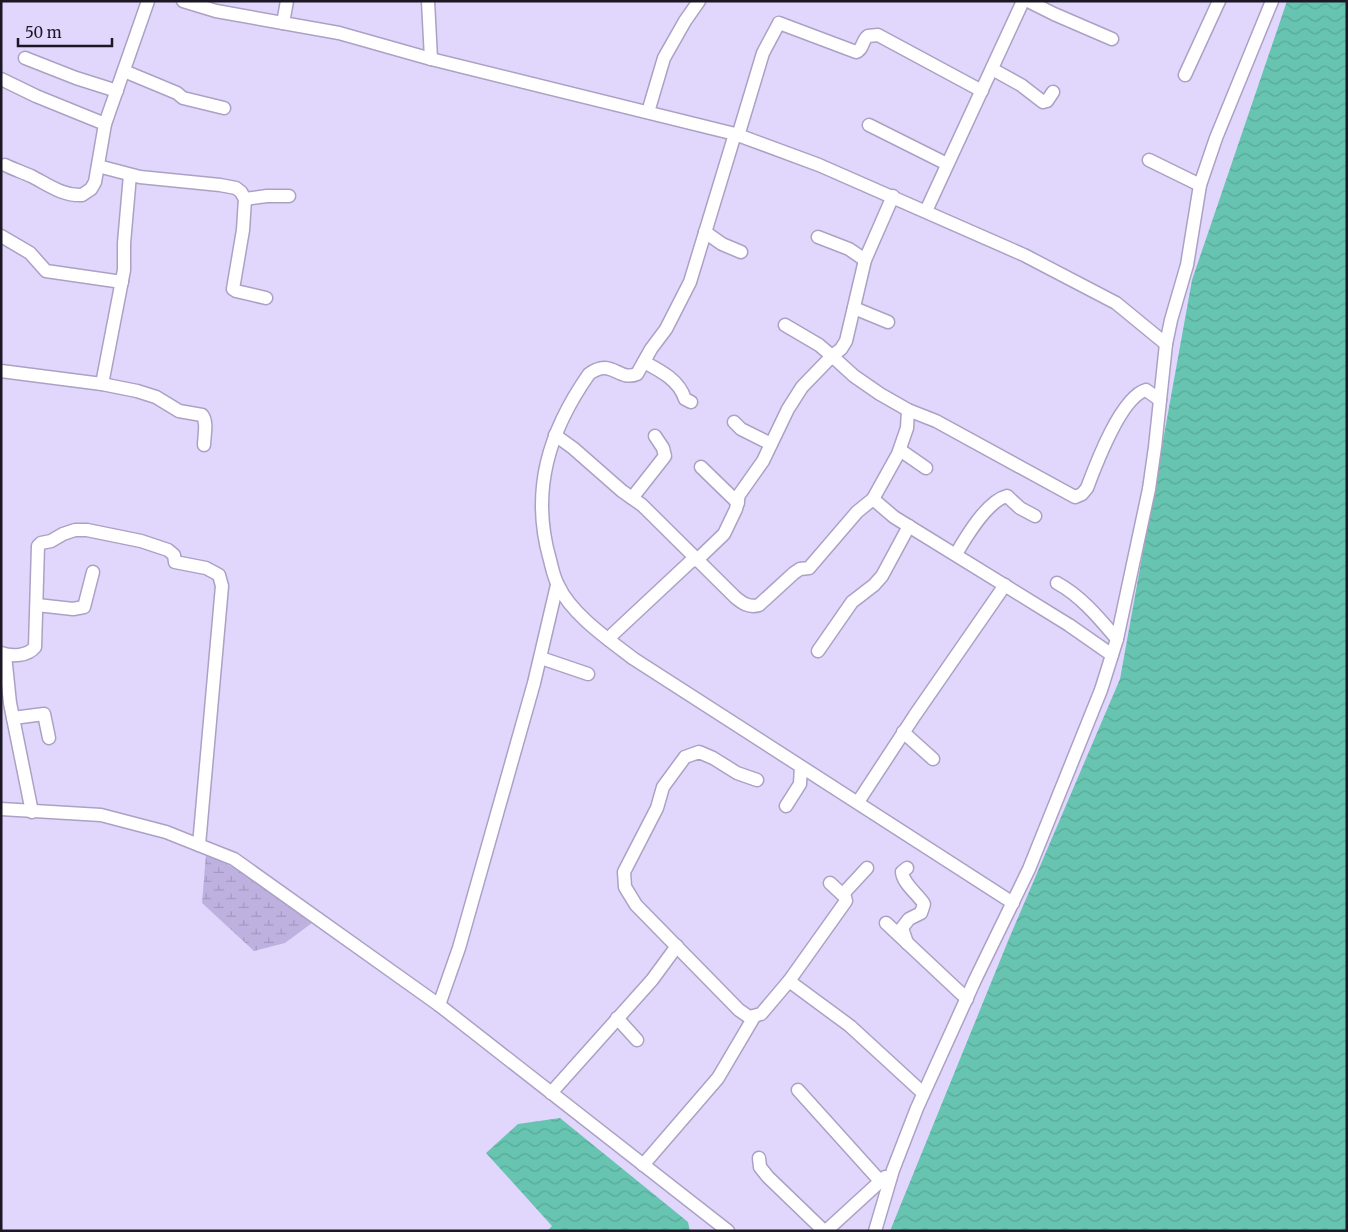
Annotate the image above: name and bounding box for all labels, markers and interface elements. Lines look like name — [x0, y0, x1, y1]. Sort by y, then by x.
scale bar — [18, 15, 111, 47]
text: 50 m — [25, 23, 62, 42]

